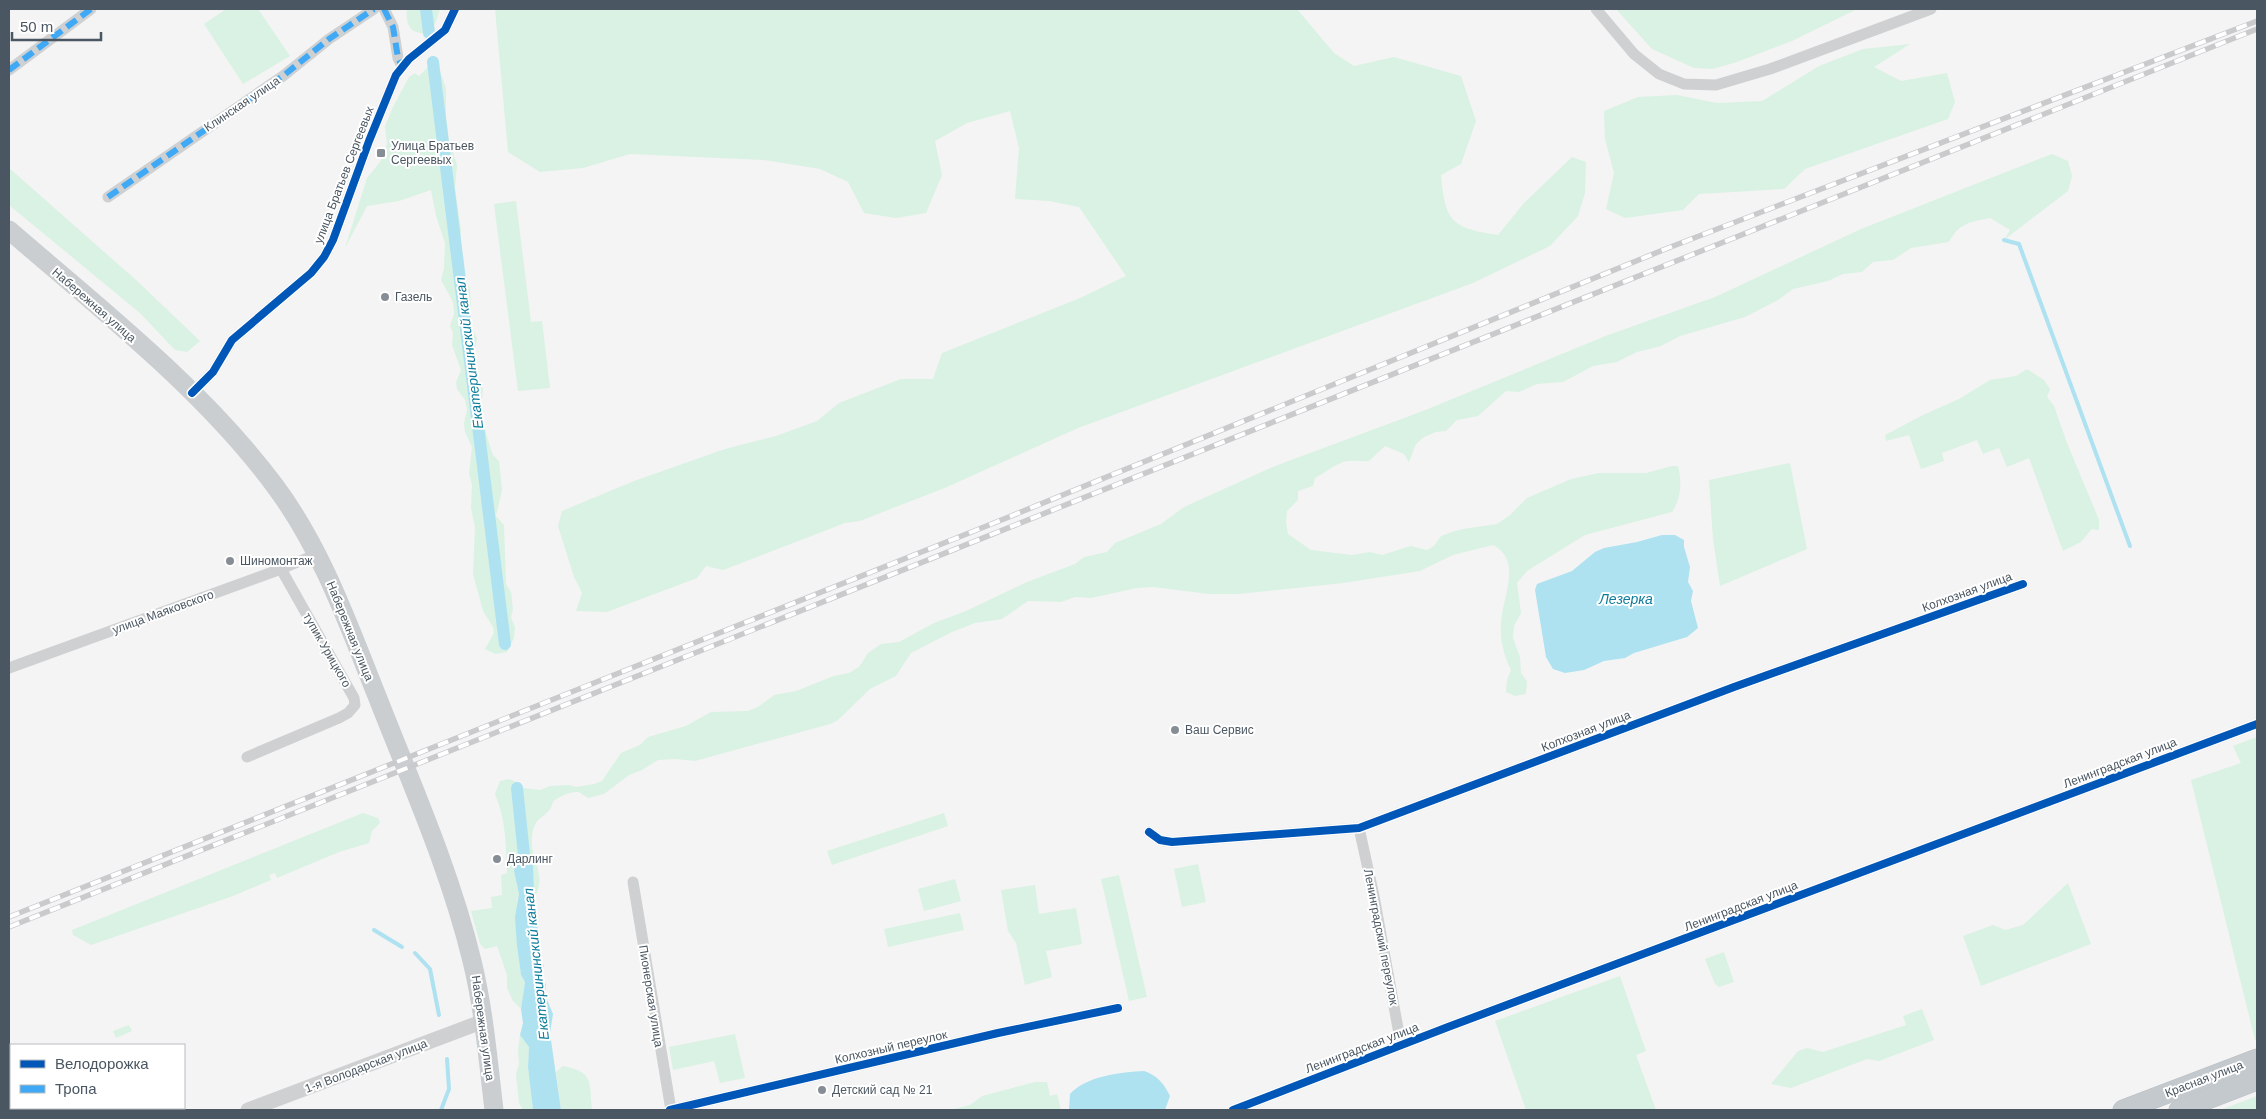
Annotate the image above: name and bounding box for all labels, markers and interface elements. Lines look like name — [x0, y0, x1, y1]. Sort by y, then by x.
scale bar — [12, 10, 101, 42]
text: 50 m — [20, 18, 53, 35]
street label: Клинская улица — [201, 73, 283, 135]
street label: улица Братьев Сергеевых — [311, 104, 377, 246]
place label: Улица Братьев Сергеевых — [391, 139, 474, 167]
marker: Улица Братьев Сергеевых — [375, 147, 387, 159]
street label: Набережная улица — [49, 265, 139, 345]
water label: Екатерининский канал — [452, 276, 486, 430]
place label: Газель — [395, 290, 432, 304]
marker: Газель — [379, 291, 391, 303]
place label: Шиномонтаж — [240, 554, 313, 568]
marker: Шиномонтаж — [224, 555, 236, 567]
street label: Колхозная улица — [1920, 569, 2014, 615]
street label: Набережная улица — [324, 579, 376, 683]
street label: улица Маяковского — [110, 587, 216, 637]
water label: Лезерка — [1598, 591, 1653, 607]
street label: тупик Урицкого — [300, 610, 354, 690]
street label: Колхозная улица — [1539, 707, 1633, 754]
place label: Ваш Сервис — [1185, 723, 1254, 737]
marker: Ваш Сервис — [1169, 724, 1181, 736]
street label: Ленинградская улица — [2061, 735, 2179, 791]
place label: Дарлинг — [507, 852, 553, 866]
marker: Дарлинг — [491, 853, 503, 865]
street label: Ленинградский переулок — [1361, 868, 1401, 1007]
street label: Ленинградская улица — [1682, 878, 1800, 934]
water label: Екатерининский канал — [520, 887, 552, 1041]
street label: Пионерская улица — [636, 944, 666, 1048]
street label: Набережная улица — [469, 974, 497, 1082]
street label: Ленинградская улица — [1303, 1020, 1421, 1076]
street label: Колхозный переулок — [834, 1027, 949, 1067]
street label: 1-я Володарская улица — [303, 1036, 429, 1096]
legend — [10, 1044, 185, 1109]
text: Велодорожка — [55, 1055, 149, 1072]
street label: Красная улица — [2163, 1058, 2245, 1100]
text: Тропа — [55, 1080, 97, 1097]
place label: Детский сад № 21 — [832, 1083, 933, 1097]
marker: Детский сад № 21 — [816, 1084, 828, 1096]

